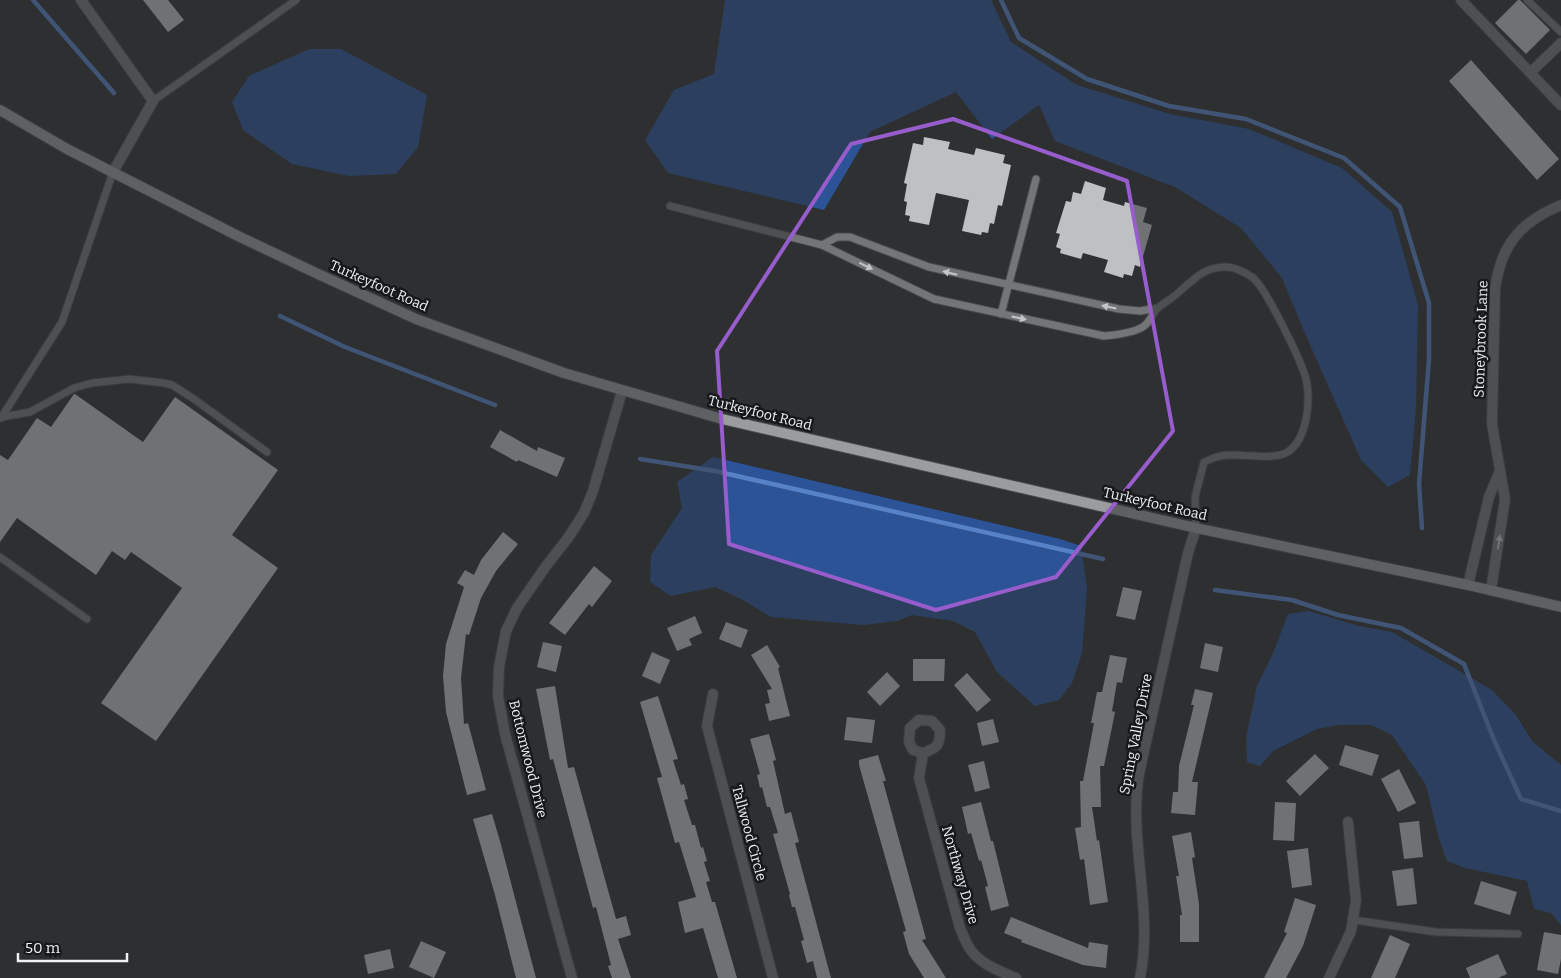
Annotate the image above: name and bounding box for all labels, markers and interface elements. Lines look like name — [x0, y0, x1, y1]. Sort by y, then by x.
street label: Turkeyfoot Road — [327, 257, 431, 315]
one-way arrow — [858, 262, 873, 270]
one-way arrow — [943, 268, 958, 276]
street label: Stoneybrook Lane — [1470, 280, 1492, 398]
one-way arrow — [1102, 303, 1117, 311]
one-way arrow — [1011, 314, 1027, 322]
street label: Turkeyfoot Road — [706, 392, 814, 434]
street label: Turkeyfoot Road — [1101, 484, 1209, 524]
one-way arrow — [1495, 534, 1503, 550]
street label: Spring Valley Drive — [1116, 672, 1156, 796]
street label: Bottomwood Drive — [505, 698, 551, 820]
street label: Tallwood Circle — [728, 783, 770, 883]
street label: Northway Drive — [938, 824, 982, 926]
scale bar — [18, 930, 126, 962]
text: 50 m — [25, 939, 61, 957]

